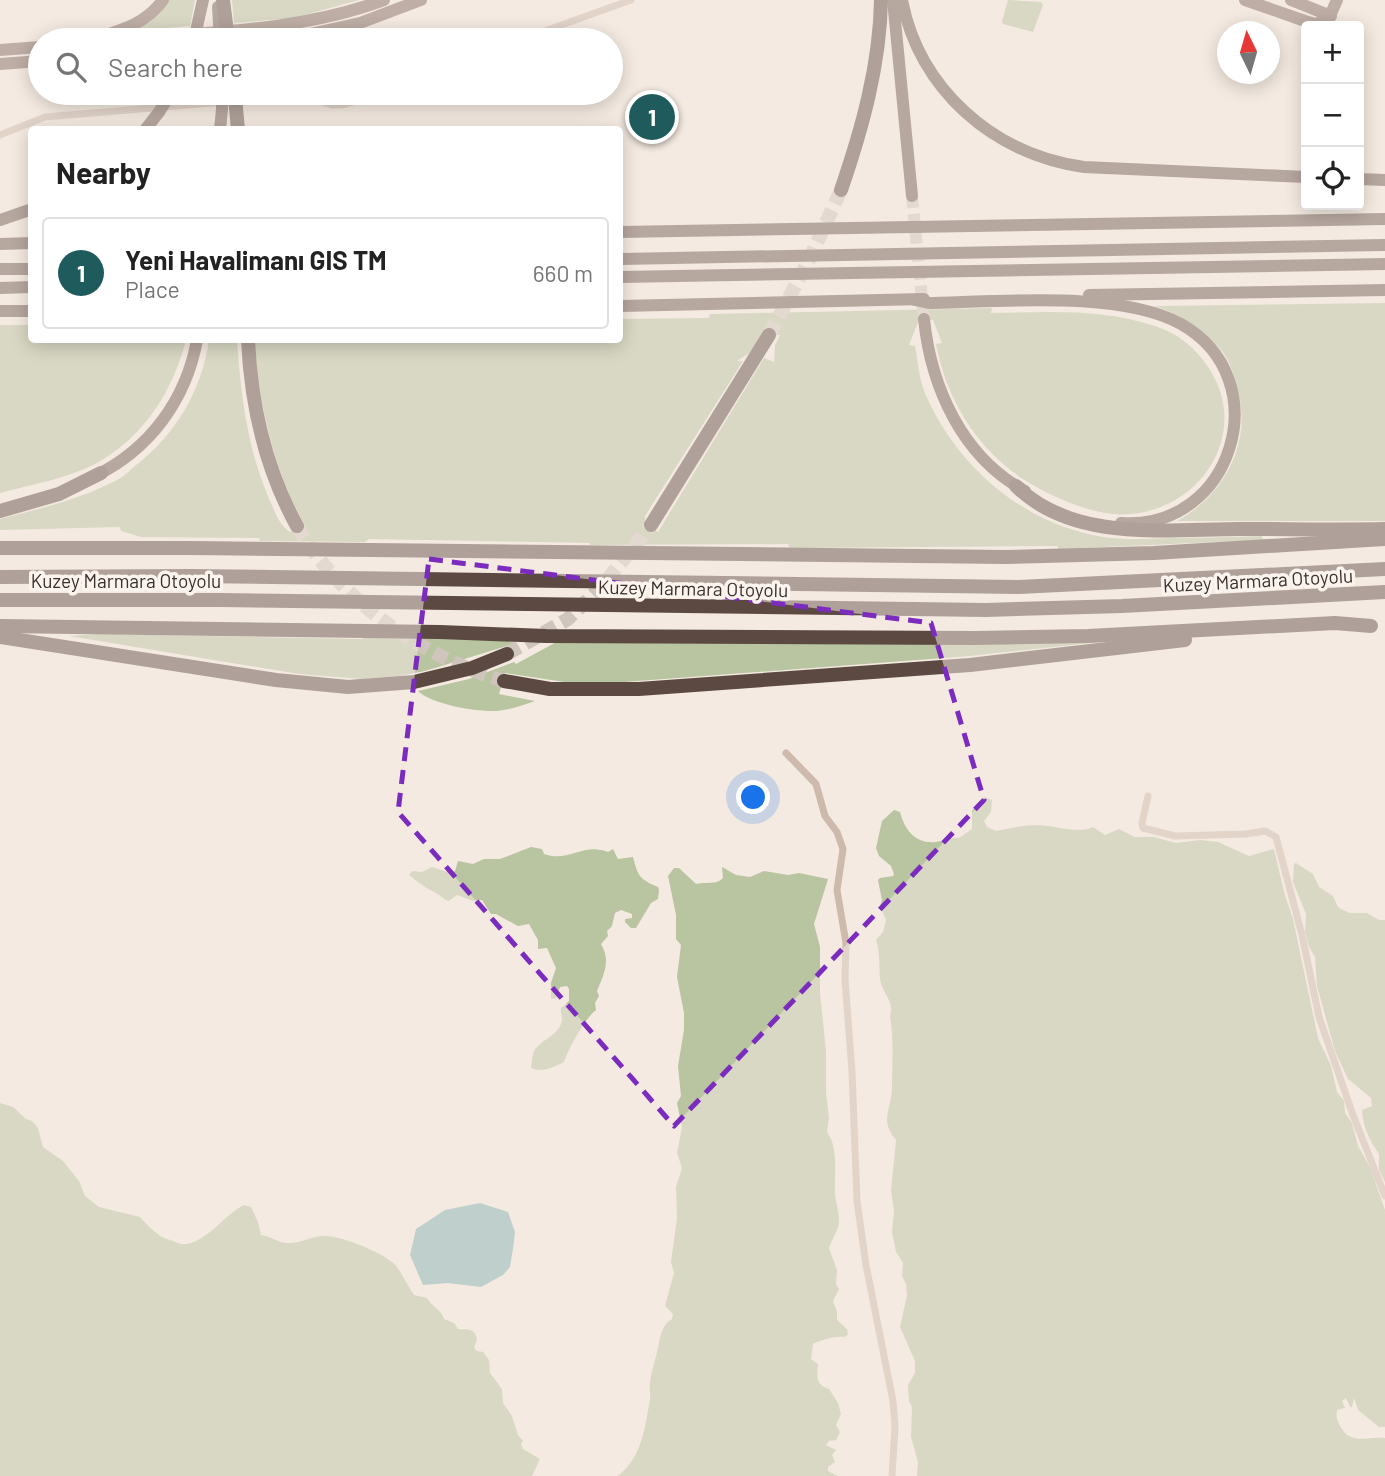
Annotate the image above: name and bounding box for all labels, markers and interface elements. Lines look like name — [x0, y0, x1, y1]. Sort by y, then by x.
north arrow — [1217, 21, 1280, 84]
map controls — [1301, 21, 1364, 210]
button: + — [1301, 21, 1364, 84]
search box — [28, 28, 623, 105]
icon: search — [52, 48, 90, 86]
text: Search here — [108, 51, 243, 82]
button: − — [1301, 84, 1364, 147]
pin: 1 — [629, 91, 675, 143]
button: locate — [1301, 147, 1364, 210]
text: Nearby — [56, 154, 151, 190]
text: Yeni Havalimanı GIS TM — [125, 244, 387, 275]
text: 1 — [77, 259, 85, 287]
text: 660 m — [533, 259, 593, 287]
text: Place — [125, 275, 180, 303]
street label: Kuzey Marmara Otoyolu — [1162, 564, 1354, 596]
street label: Kuzey Marmara Otoyolu — [31, 569, 221, 592]
street label: Kuzey Marmara Otoyolu — [598, 575, 788, 601]
your location — [736, 780, 770, 814]

